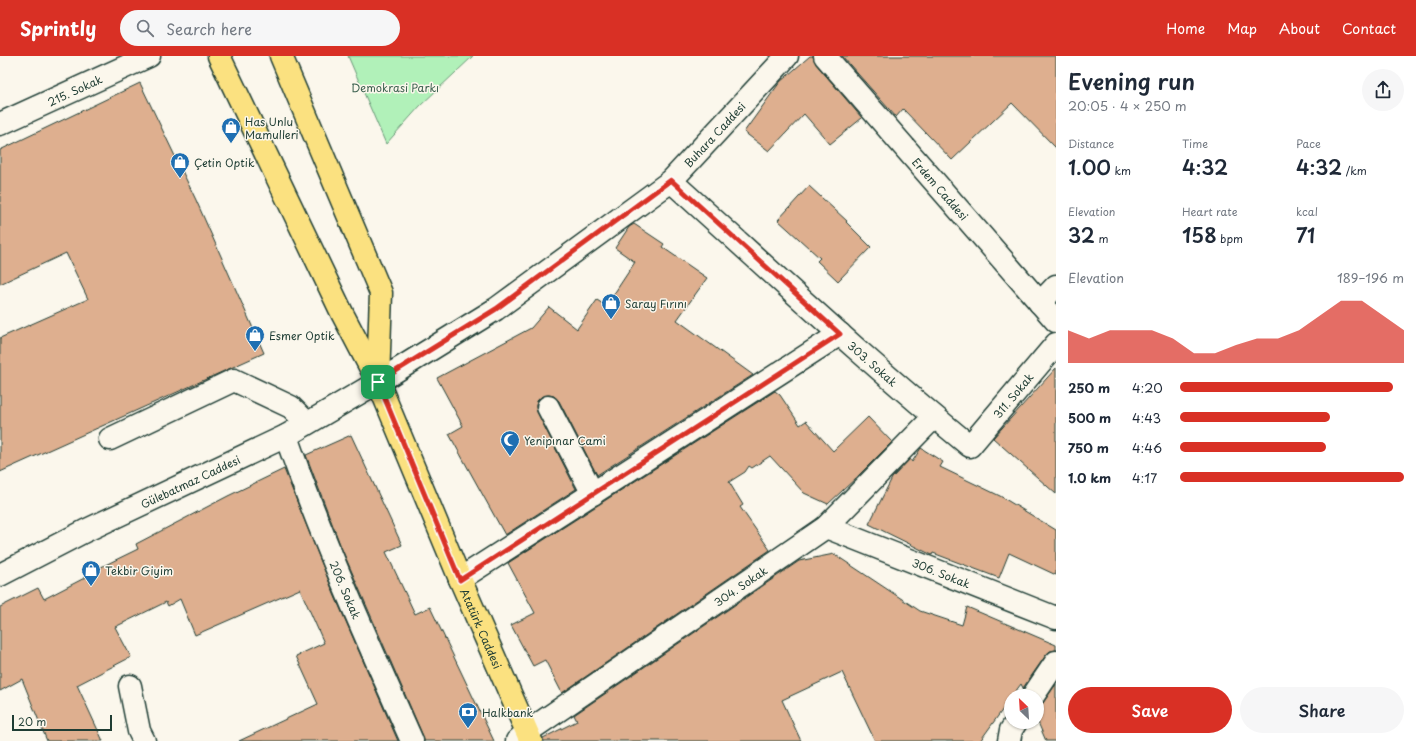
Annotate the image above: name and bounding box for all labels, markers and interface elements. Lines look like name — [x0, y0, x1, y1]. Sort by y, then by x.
search box — [120, 10, 400, 46]
text: Sprintly — [20, 14, 96, 42]
icon: search — [134, 17, 156, 39]
text: Search here — [166, 17, 252, 40]
text: Home — [1166, 18, 1205, 39]
text: Map — [1227, 18, 1257, 39]
text: About — [1279, 18, 1320, 39]
text: Contact — [1342, 18, 1396, 39]
text: Evening run — [1068, 64, 1195, 97]
button: share — [1362, 69, 1404, 111]
street label: 215. Sokak — [44, 70, 105, 110]
park label: Demokrasi Parkı — [351, 79, 439, 96]
text: 20:05 · 4 × 250 m — [1068, 96, 1187, 115]
street label: Buhara Caddesi — [680, 98, 749, 171]
place label: Has Unlu Mamulleri — [245, 113, 299, 143]
shop icon: Has Unlu Mamulleri — [220, 116, 242, 144]
text: Distance — [1068, 135, 1114, 152]
text: Time — [1182, 135, 1208, 152]
text: Pace — [1296, 135, 1321, 152]
shop icon: Çetin Optik — [169, 151, 191, 179]
text: 1.00 — [1068, 152, 1111, 182]
text: 4:32 — [1182, 152, 1228, 182]
text: 4:32 — [1296, 152, 1342, 182]
place label: Çetin Optik — [194, 154, 255, 171]
street label: Erdem Caddesi — [909, 154, 973, 224]
text: km — [1111, 162, 1131, 179]
text: /km — [1342, 162, 1367, 179]
text: Elevation — [1068, 203, 1115, 220]
text: Heart rate — [1182, 203, 1238, 220]
text: kcal — [1296, 203, 1318, 220]
text: 32 — [1068, 220, 1095, 250]
text: 158 — [1182, 220, 1217, 250]
text: 71 — [1296, 220, 1315, 250]
text: m — [1095, 230, 1108, 247]
text: bpm — [1217, 230, 1243, 247]
text: Elevation — [1068, 268, 1124, 287]
text: 189–196 m — [1337, 268, 1404, 287]
shop icon: Saray Fırını — [600, 292, 622, 320]
place label: Saray Fırını — [625, 295, 687, 312]
shop icon: Esmer Optik — [244, 324, 266, 352]
place label: Esmer Optik — [269, 327, 335, 344]
street label: 303. Sokak — [844, 337, 902, 390]
pin — [361, 365, 395, 399]
street label: 311. Sokak — [989, 368, 1037, 422]
icon: arrive — [367, 371, 389, 393]
text: 250 m — [1068, 378, 1110, 397]
text: 4:20 — [1132, 378, 1163, 397]
text: 500 m — [1068, 408, 1111, 427]
text: 4:43 — [1132, 408, 1161, 427]
mosque icon: Yenipınar Cami — [499, 429, 521, 457]
place label: Yenipınar Cami — [524, 432, 606, 449]
text: 750 m — [1068, 438, 1109, 457]
text: 4:46 — [1132, 438, 1162, 457]
street label: Gülebatmaz Caddesi — [137, 450, 243, 512]
text: 1.0 km — [1068, 468, 1111, 487]
text: 4:17 — [1132, 468, 1157, 487]
street label: 306. Sokak — [910, 553, 974, 592]
street label: 206. Sokak — [326, 558, 366, 622]
shop icon: Tekbir Giyim — [80, 559, 102, 587]
street label: 304. Sokak — [710, 561, 771, 610]
place label: Tekbir Giyim — [105, 562, 173, 579]
street label: Atatürk Caddesi — [457, 586, 507, 671]
button: Save — [1068, 687, 1232, 733]
button: Share — [1240, 687, 1404, 733]
north arrow — [1004, 689, 1044, 729]
map controls — [1004, 689, 1044, 729]
bank icon: Halkbank — [457, 701, 479, 729]
place label: Halkbank — [482, 704, 534, 721]
scale bar — [12, 713, 112, 732]
text: 20 m — [18, 713, 46, 730]

